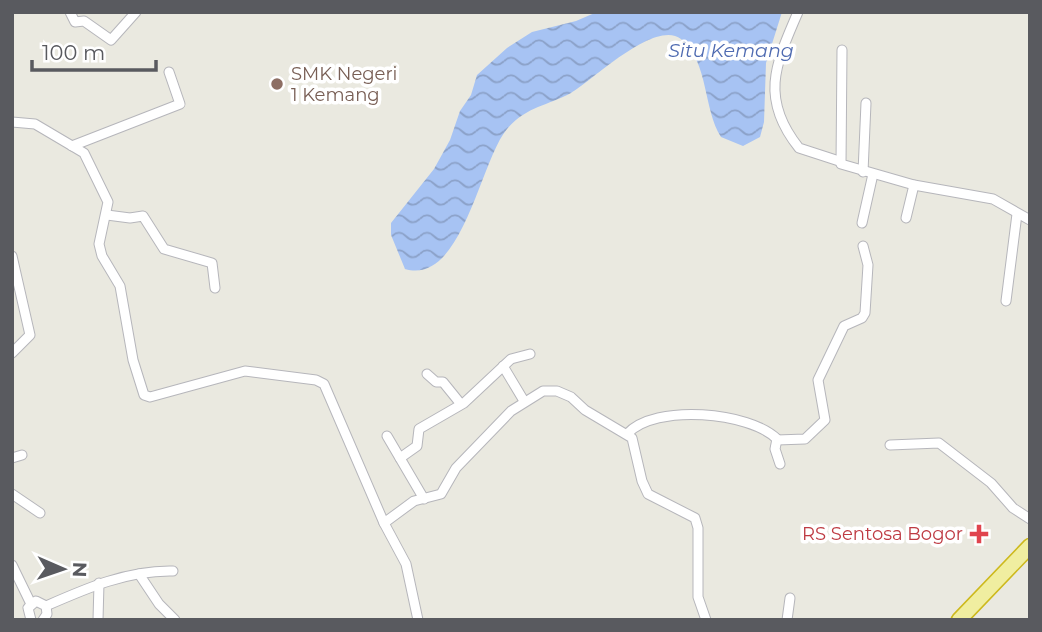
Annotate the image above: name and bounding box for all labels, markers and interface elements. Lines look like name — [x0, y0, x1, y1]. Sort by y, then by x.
scale bar — [32, 28, 156, 72]
water label: Situ Kemang — [668, 39, 794, 62]
text: 100 m — [42, 40, 105, 65]
place label: SMK Negeri 1 Kemang — [291, 63, 397, 106]
marker: SMK Negeri 1 Kemang — [269, 76, 285, 92]
place label: RS Sentosa Bogor — [802, 523, 963, 545]
marker: RS Sentosa Bogor — [969, 524, 989, 544]
north arrow — [28, 534, 98, 604]
text: N — [68, 561, 91, 578]

